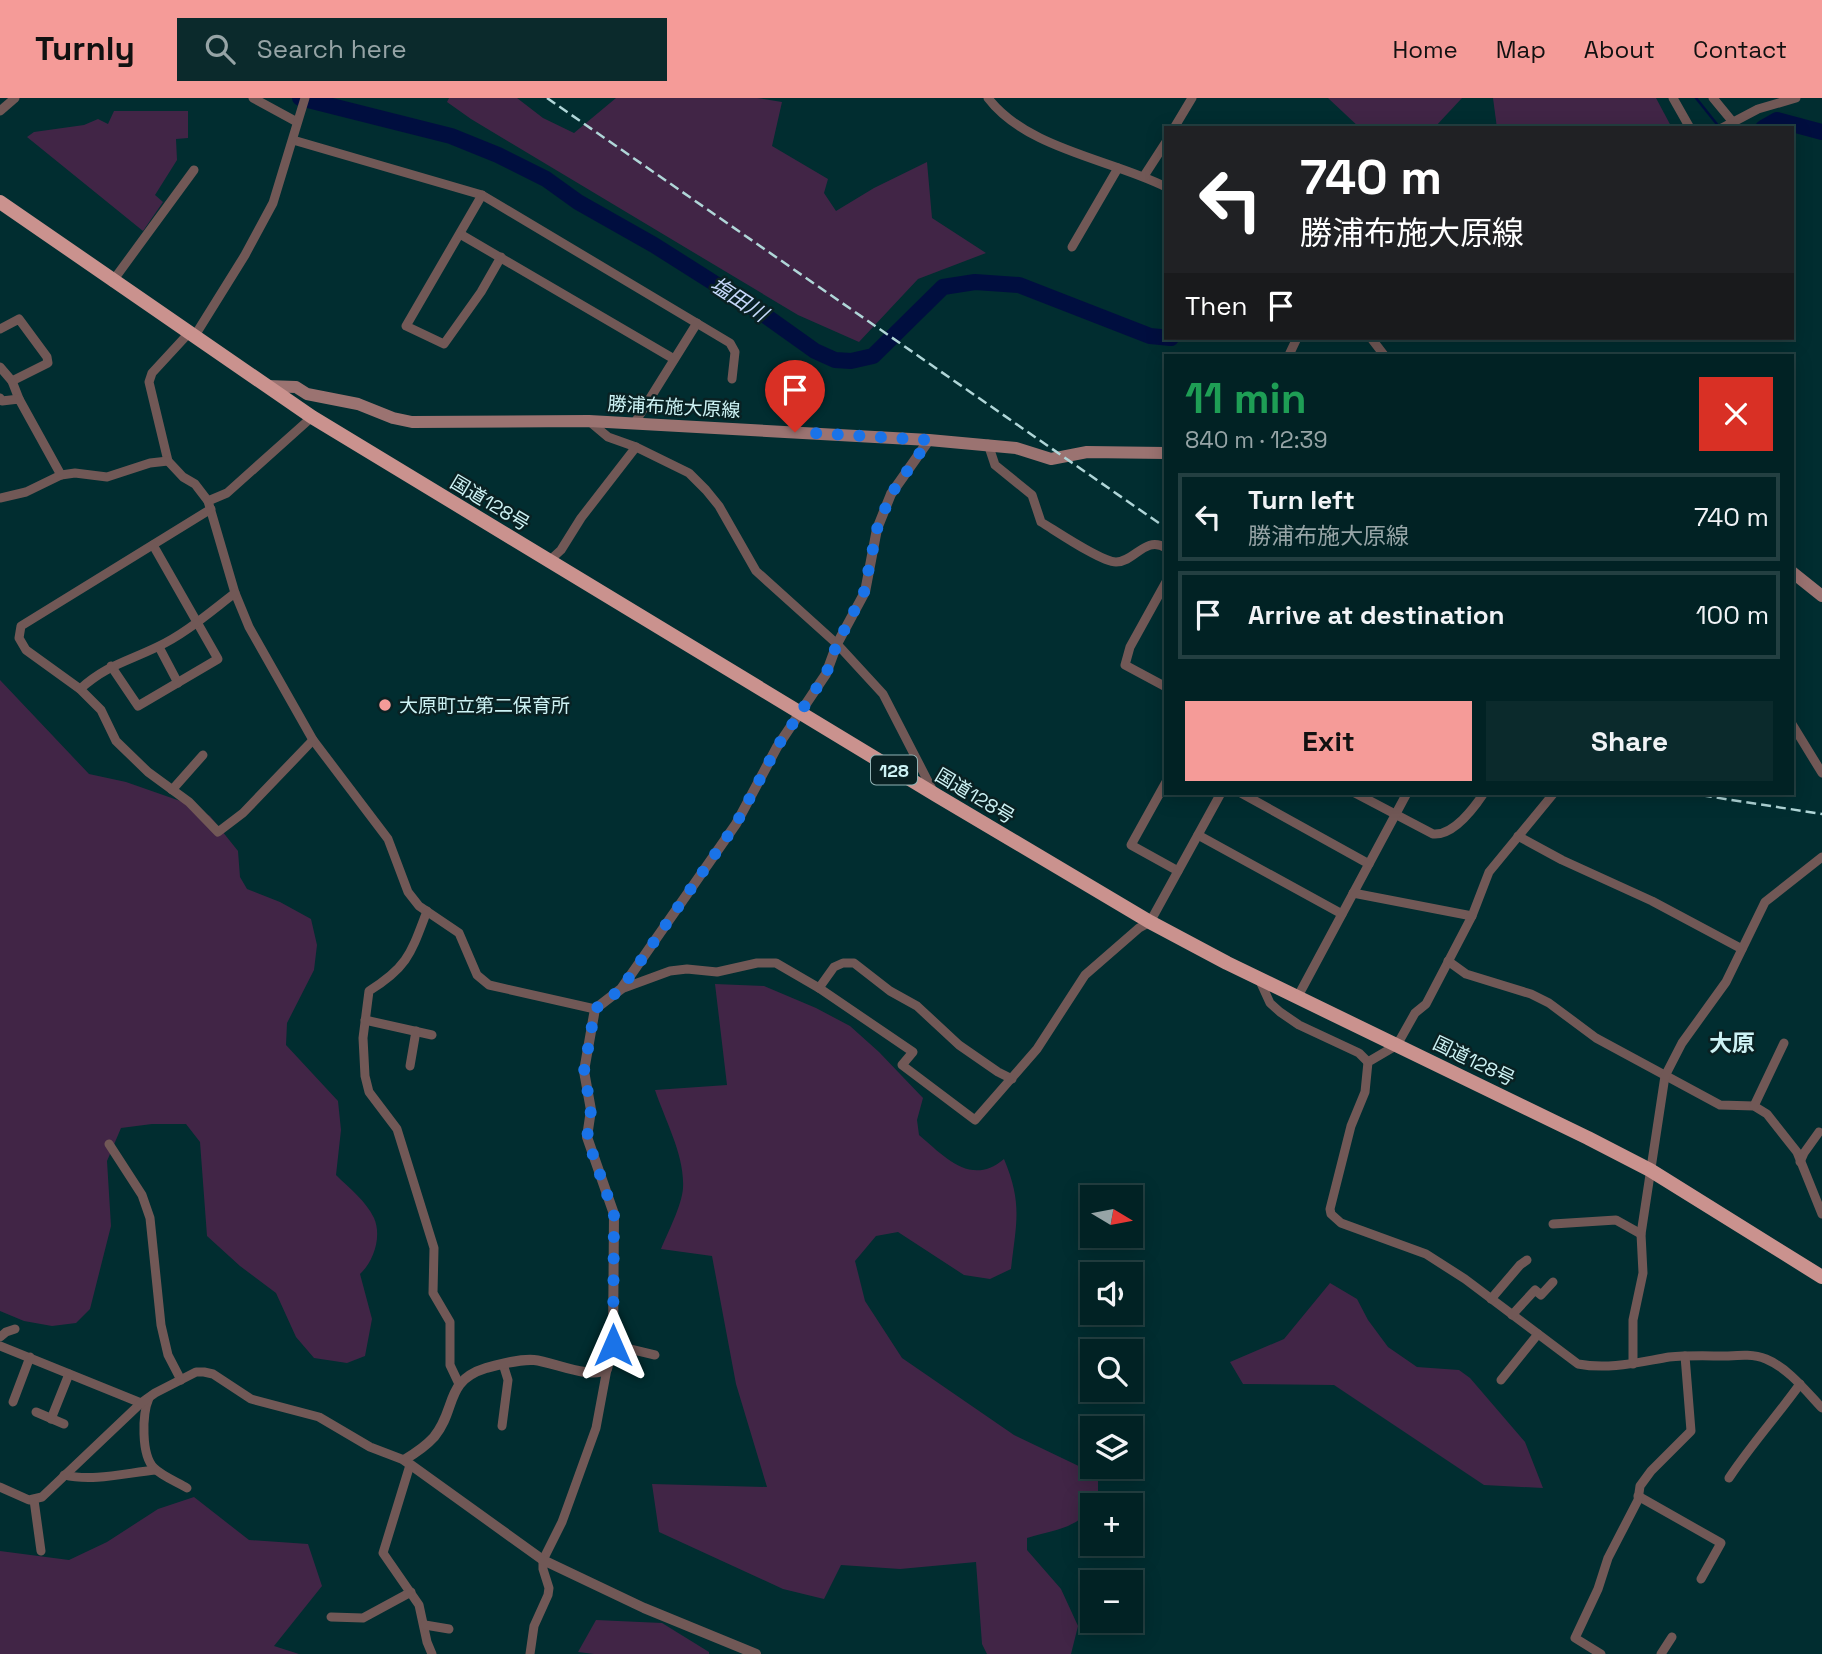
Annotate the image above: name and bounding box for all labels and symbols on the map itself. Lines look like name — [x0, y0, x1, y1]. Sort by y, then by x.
water label: 塩田川 — [705, 271, 774, 329]
pin — [765, 360, 825, 432]
street label: 勝浦布施大原線 — [607, 391, 741, 423]
street label: 国道128号 — [446, 470, 534, 536]
place label: 大原町立第二保育所 — [399, 693, 570, 718]
marker: 大原町立第二保育所 — [377, 697, 393, 713]
road number: 128 — [871, 756, 917, 784]
street label: 国道128号 — [931, 763, 1019, 829]
district label: 大原 — [1709, 1028, 1755, 1058]
street label: 国道128号 — [1429, 1030, 1519, 1092]
north arrow — [1080, 1185, 1143, 1248]
position arrow — [576, 1308, 650, 1382]

